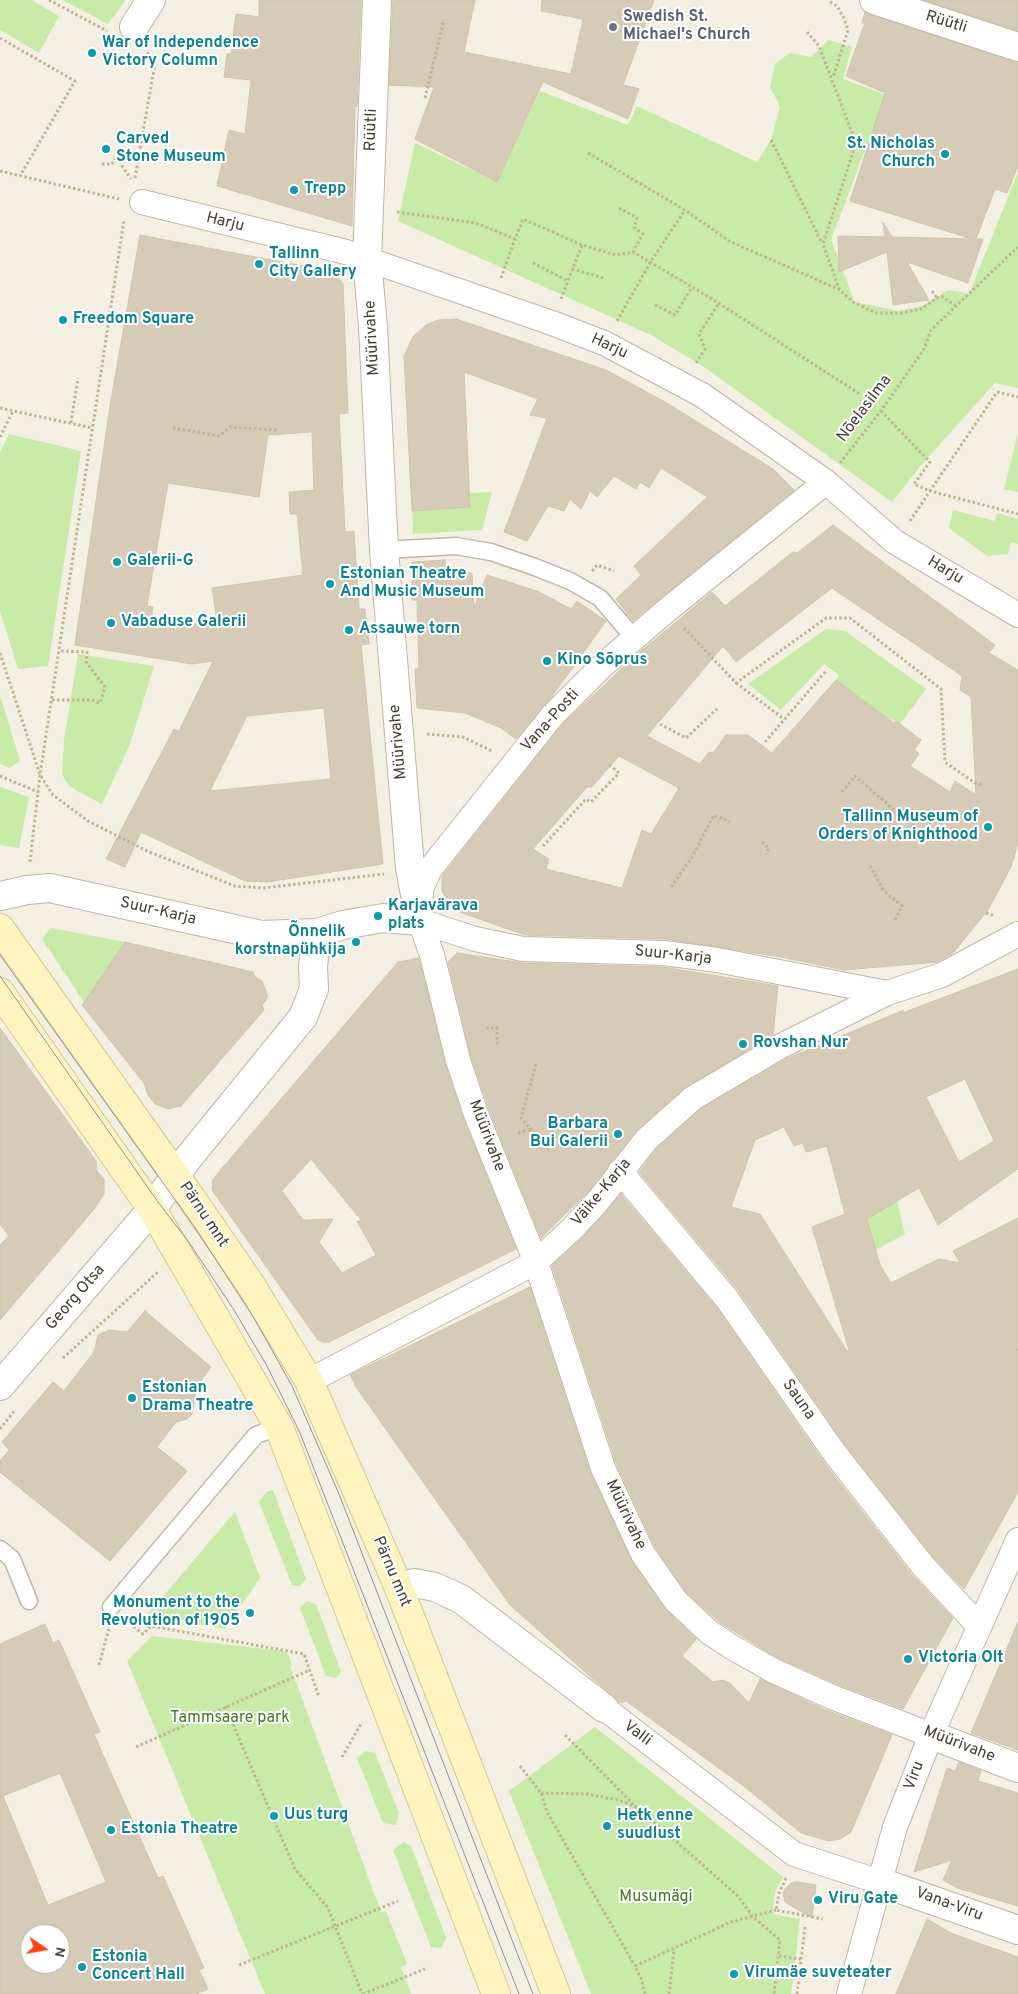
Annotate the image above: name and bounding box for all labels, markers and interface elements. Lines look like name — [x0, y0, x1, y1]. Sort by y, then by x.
place label: Swedish St. Michael's Church — [623, 8, 751, 46]
street label: Rüütli — [923, 8, 969, 38]
marker: Swedish St. Michael's Church — [607, 21, 619, 33]
place label: War of Independence Victory Column — [102, 34, 259, 72]
marker: War of Independence Victory Column — [86, 47, 98, 59]
street label: Rüütli — [362, 108, 382, 152]
place label: Carved Stone Museum — [116, 130, 226, 168]
place label: St. Nicholas Church — [847, 135, 935, 173]
marker: Carved Stone Museum — [100, 143, 112, 155]
marker: St. Nicholas Church — [939, 148, 951, 160]
place label: Trepp — [304, 180, 346, 200]
marker: Trepp — [288, 184, 300, 196]
street label: Harju — [204, 209, 246, 237]
place label: Tallinn City Gallery — [269, 245, 357, 283]
marker: Tallinn City Gallery — [253, 258, 265, 270]
street label: Müürivahe — [361, 300, 385, 376]
place label: Freedom Square — [73, 310, 194, 330]
marker: Freedom Square — [57, 314, 69, 326]
street label: Harju — [587, 330, 631, 364]
street label: Nõelasilma — [833, 372, 897, 446]
place label: Galerii-G — [127, 552, 194, 572]
street label: Harju — [924, 553, 966, 589]
marker: Galerii-G — [111, 556, 123, 568]
place label: Estonian Theatre And Music Museum — [340, 565, 484, 603]
marker: Estonian Theatre And Music Museum — [324, 578, 336, 590]
place label: Vabaduse Galerii — [121, 613, 246, 633]
marker: Vabaduse Galerii — [105, 617, 117, 629]
place label: Assauwe torn — [359, 620, 460, 640]
marker: Assauwe torn — [343, 624, 355, 636]
place label: Kino Sõprus — [557, 651, 647, 671]
marker: Kino Sõprus — [541, 655, 553, 667]
street label: Vana-Posti — [518, 686, 584, 756]
street label: Müürivahe — [386, 704, 412, 780]
place label: Tallinn Museum of Orders of Knighthood — [818, 808, 978, 846]
marker: Tallinn Museum of Orders of Knighthood — [982, 821, 994, 833]
street label: Suur-Karja — [118, 894, 198, 930]
place label: Karjavärava plats — [388, 897, 478, 935]
marker: Karjavärava plats — [372, 910, 384, 922]
place label: Õnnelik korstnapühkija — [235, 923, 346, 961]
marker: Õnnelik korstnapühkija — [350, 936, 362, 948]
street label: Suur-Karja — [634, 942, 712, 970]
place label: Rovshan Nur — [753, 1034, 849, 1054]
marker: Rovshan Nur — [737, 1038, 749, 1050]
street label: Müürivahe — [464, 1097, 508, 1175]
place label: Barbara Bui Galerii — [530, 1115, 608, 1153]
marker: Barbara Bui Galerii — [612, 1128, 624, 1140]
street label: Väike-Karja — [568, 1155, 636, 1231]
street label: Pärnu mnt — [174, 1179, 232, 1251]
street label: Georg Otsa — [42, 1261, 110, 1335]
street label: Sauna — [777, 1376, 819, 1424]
place label: Estonian Drama Theatre — [142, 1379, 253, 1417]
marker: Estonian Drama Theatre — [126, 1392, 138, 1404]
street label: Müürivahe — [600, 1477, 650, 1553]
street label: Pärnu mnt — [368, 1534, 414, 1610]
place label: Monument to the Revolution of 1905 — [101, 1594, 240, 1632]
marker: Monument to the Revolution of 1905 — [244, 1607, 256, 1619]
place label: Victoria Olt — [918, 1649, 1004, 1669]
marker: Victoria Olt — [902, 1653, 914, 1665]
park label: Tammsaare park — [170, 1709, 290, 1729]
street label: Valli — [619, 1717, 655, 1751]
street label: Müürivahe — [920, 1723, 998, 1767]
street label: Viru — [901, 1759, 929, 1793]
place label: Uus turg — [284, 1806, 348, 1826]
place label: Hetk enne suudlust — [617, 1807, 693, 1845]
marker: Uus turg — [268, 1810, 280, 1822]
place label: Estonia Theatre — [121, 1820, 238, 1840]
marker: Hetk enne suudlust — [601, 1820, 613, 1832]
marker: Estonia Theatre — [105, 1824, 117, 1836]
street label: Vana-Viru — [913, 1884, 985, 1926]
park label: Musumägi — [619, 1888, 693, 1908]
place label: Viru Gate — [828, 1890, 898, 1910]
marker: Viru Gate — [812, 1894, 824, 1906]
north arrow — [20, 1924, 70, 1974]
text: N — [50, 1945, 69, 1959]
place label: Estonia Concert Hall — [92, 1948, 185, 1986]
marker: Estonia Concert Hall — [76, 1961, 88, 1973]
place label: Virumäe suveteater — [744, 1964, 892, 1984]
marker: Virumäe suveteater — [728, 1968, 740, 1980]

